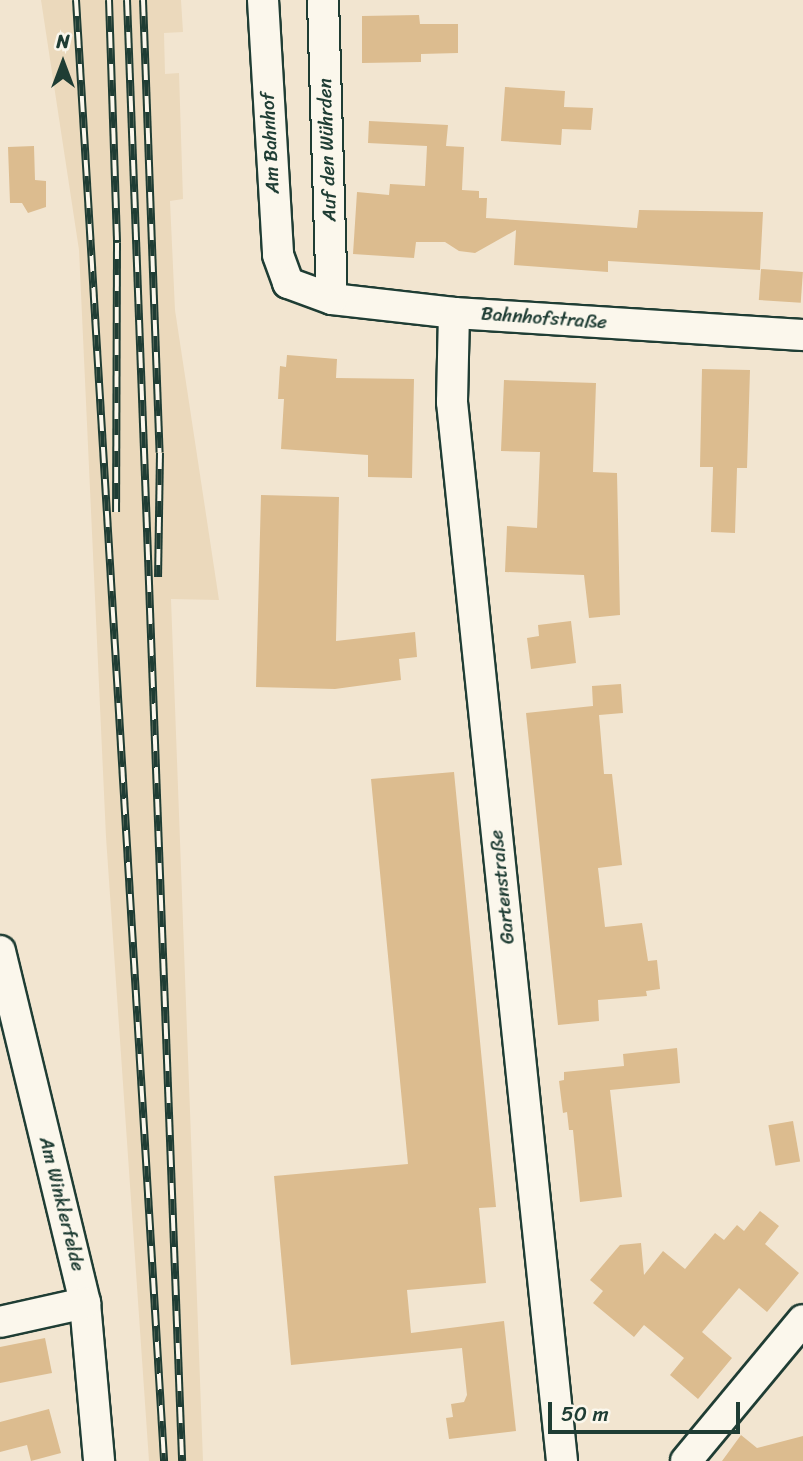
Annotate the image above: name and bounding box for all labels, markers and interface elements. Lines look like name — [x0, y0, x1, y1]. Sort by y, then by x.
text: N — [56, 25, 70, 58]
north arrow — [28, 28, 98, 98]
street label: Auf den Wührden — [313, 78, 341, 222]
street label: Am Bahnhof — [256, 92, 284, 194]
street label: Bahnhofstraße — [480, 302, 608, 334]
street label: Gartenstraße — [485, 829, 519, 945]
street label: Am Winklerfelde — [34, 1134, 90, 1274]
scale bar — [551, 1388, 744, 1432]
text: 50 m — [561, 1395, 609, 1433]

